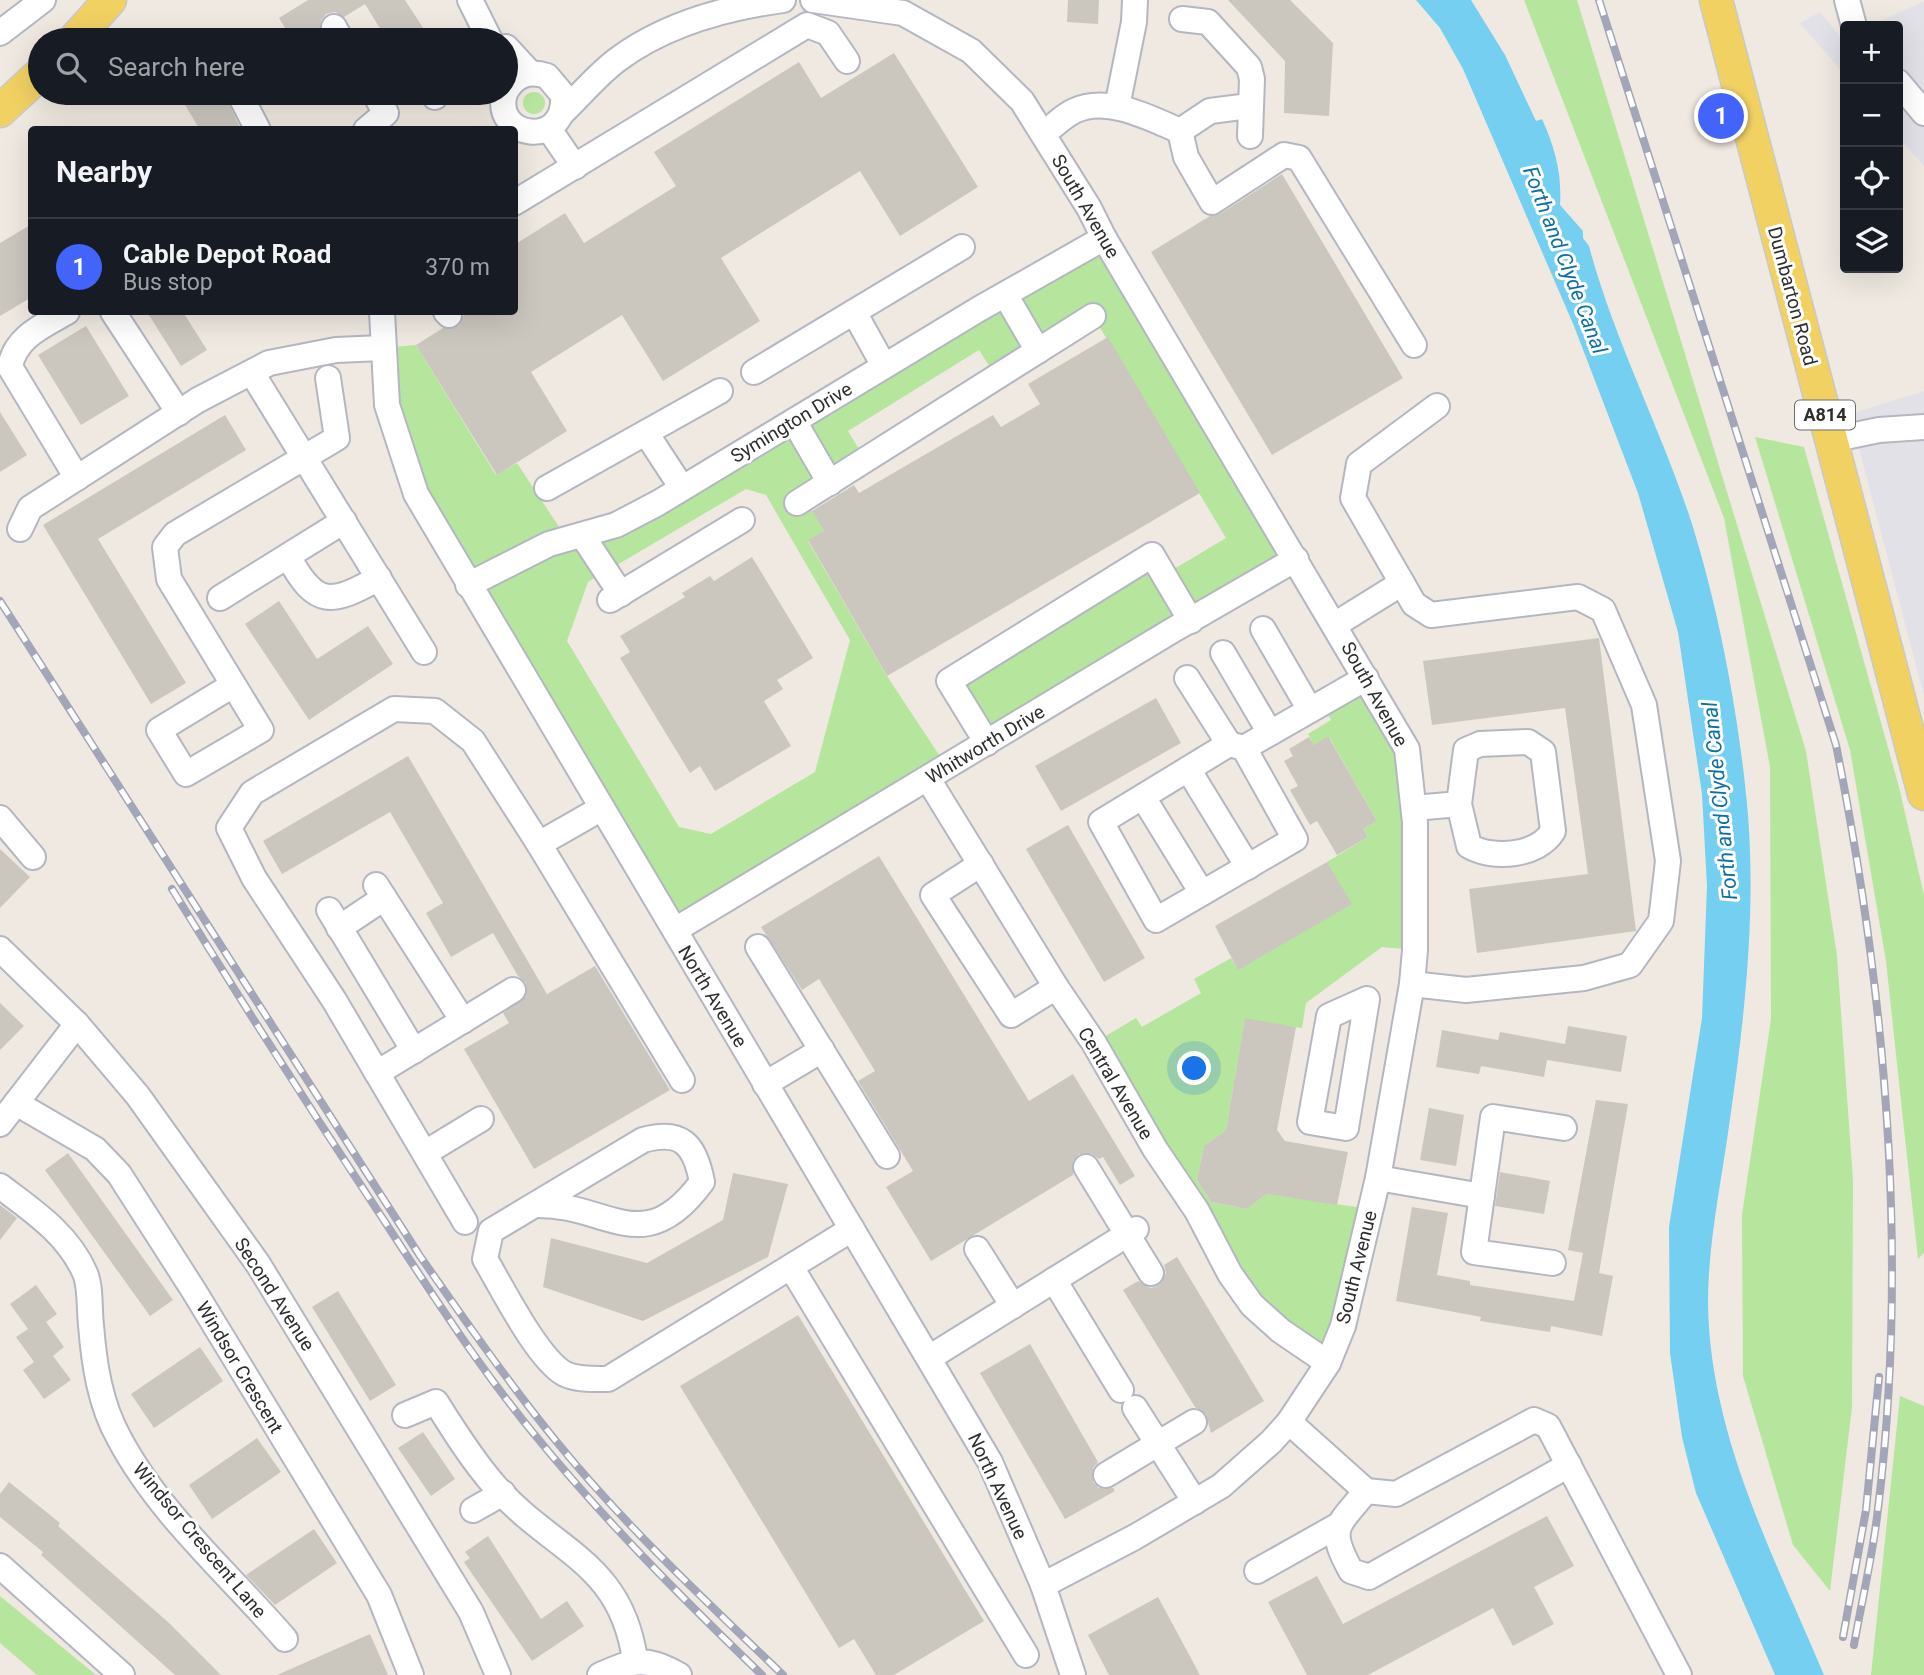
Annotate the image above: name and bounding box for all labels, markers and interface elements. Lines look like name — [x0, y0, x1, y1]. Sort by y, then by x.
map controls — [1840, 21, 1903, 273]
button: + — [1840, 21, 1903, 84]
search box — [28, 28, 518, 105]
icon: search — [52, 48, 90, 86]
text: Search here — [108, 52, 245, 82]
button: − — [1840, 84, 1903, 147]
pin: 1 — [1698, 90, 1744, 142]
button: locate — [1840, 147, 1903, 210]
street label: South Avenue — [1047, 150, 1125, 262]
text: Nearby — [56, 154, 152, 189]
water label: Forth and Clyde Canal — [1518, 163, 1612, 358]
button: layers — [1840, 210, 1903, 273]
street label: Dumbarton Road — [1763, 224, 1822, 368]
text: Cable Depot Road — [123, 239, 331, 269]
text: 1 — [72, 254, 86, 281]
text: 370 m — [425, 254, 490, 281]
text: Bus stop — [123, 269, 213, 296]
street label: Symington Drive — [726, 377, 856, 468]
road number: A814 — [1795, 400, 1855, 430]
street label: South Avenue — [1336, 638, 1413, 751]
street label: Whitworth Drive — [922, 700, 1049, 789]
water label: Forth and Clyde Canal — [1698, 700, 1742, 901]
street label: North Avenue — [673, 941, 752, 1051]
street label: Central Avenue — [1073, 1023, 1158, 1144]
your location — [1177, 1051, 1211, 1085]
street label: South Avenue — [1331, 1208, 1382, 1326]
street label: Second Avenue — [229, 1233, 320, 1355]
street label: Windsor Crescent — [191, 1297, 288, 1437]
street label: North Avenue — [963, 1429, 1032, 1543]
street label: Windsor Crescent Lane — [128, 1458, 271, 1623]

